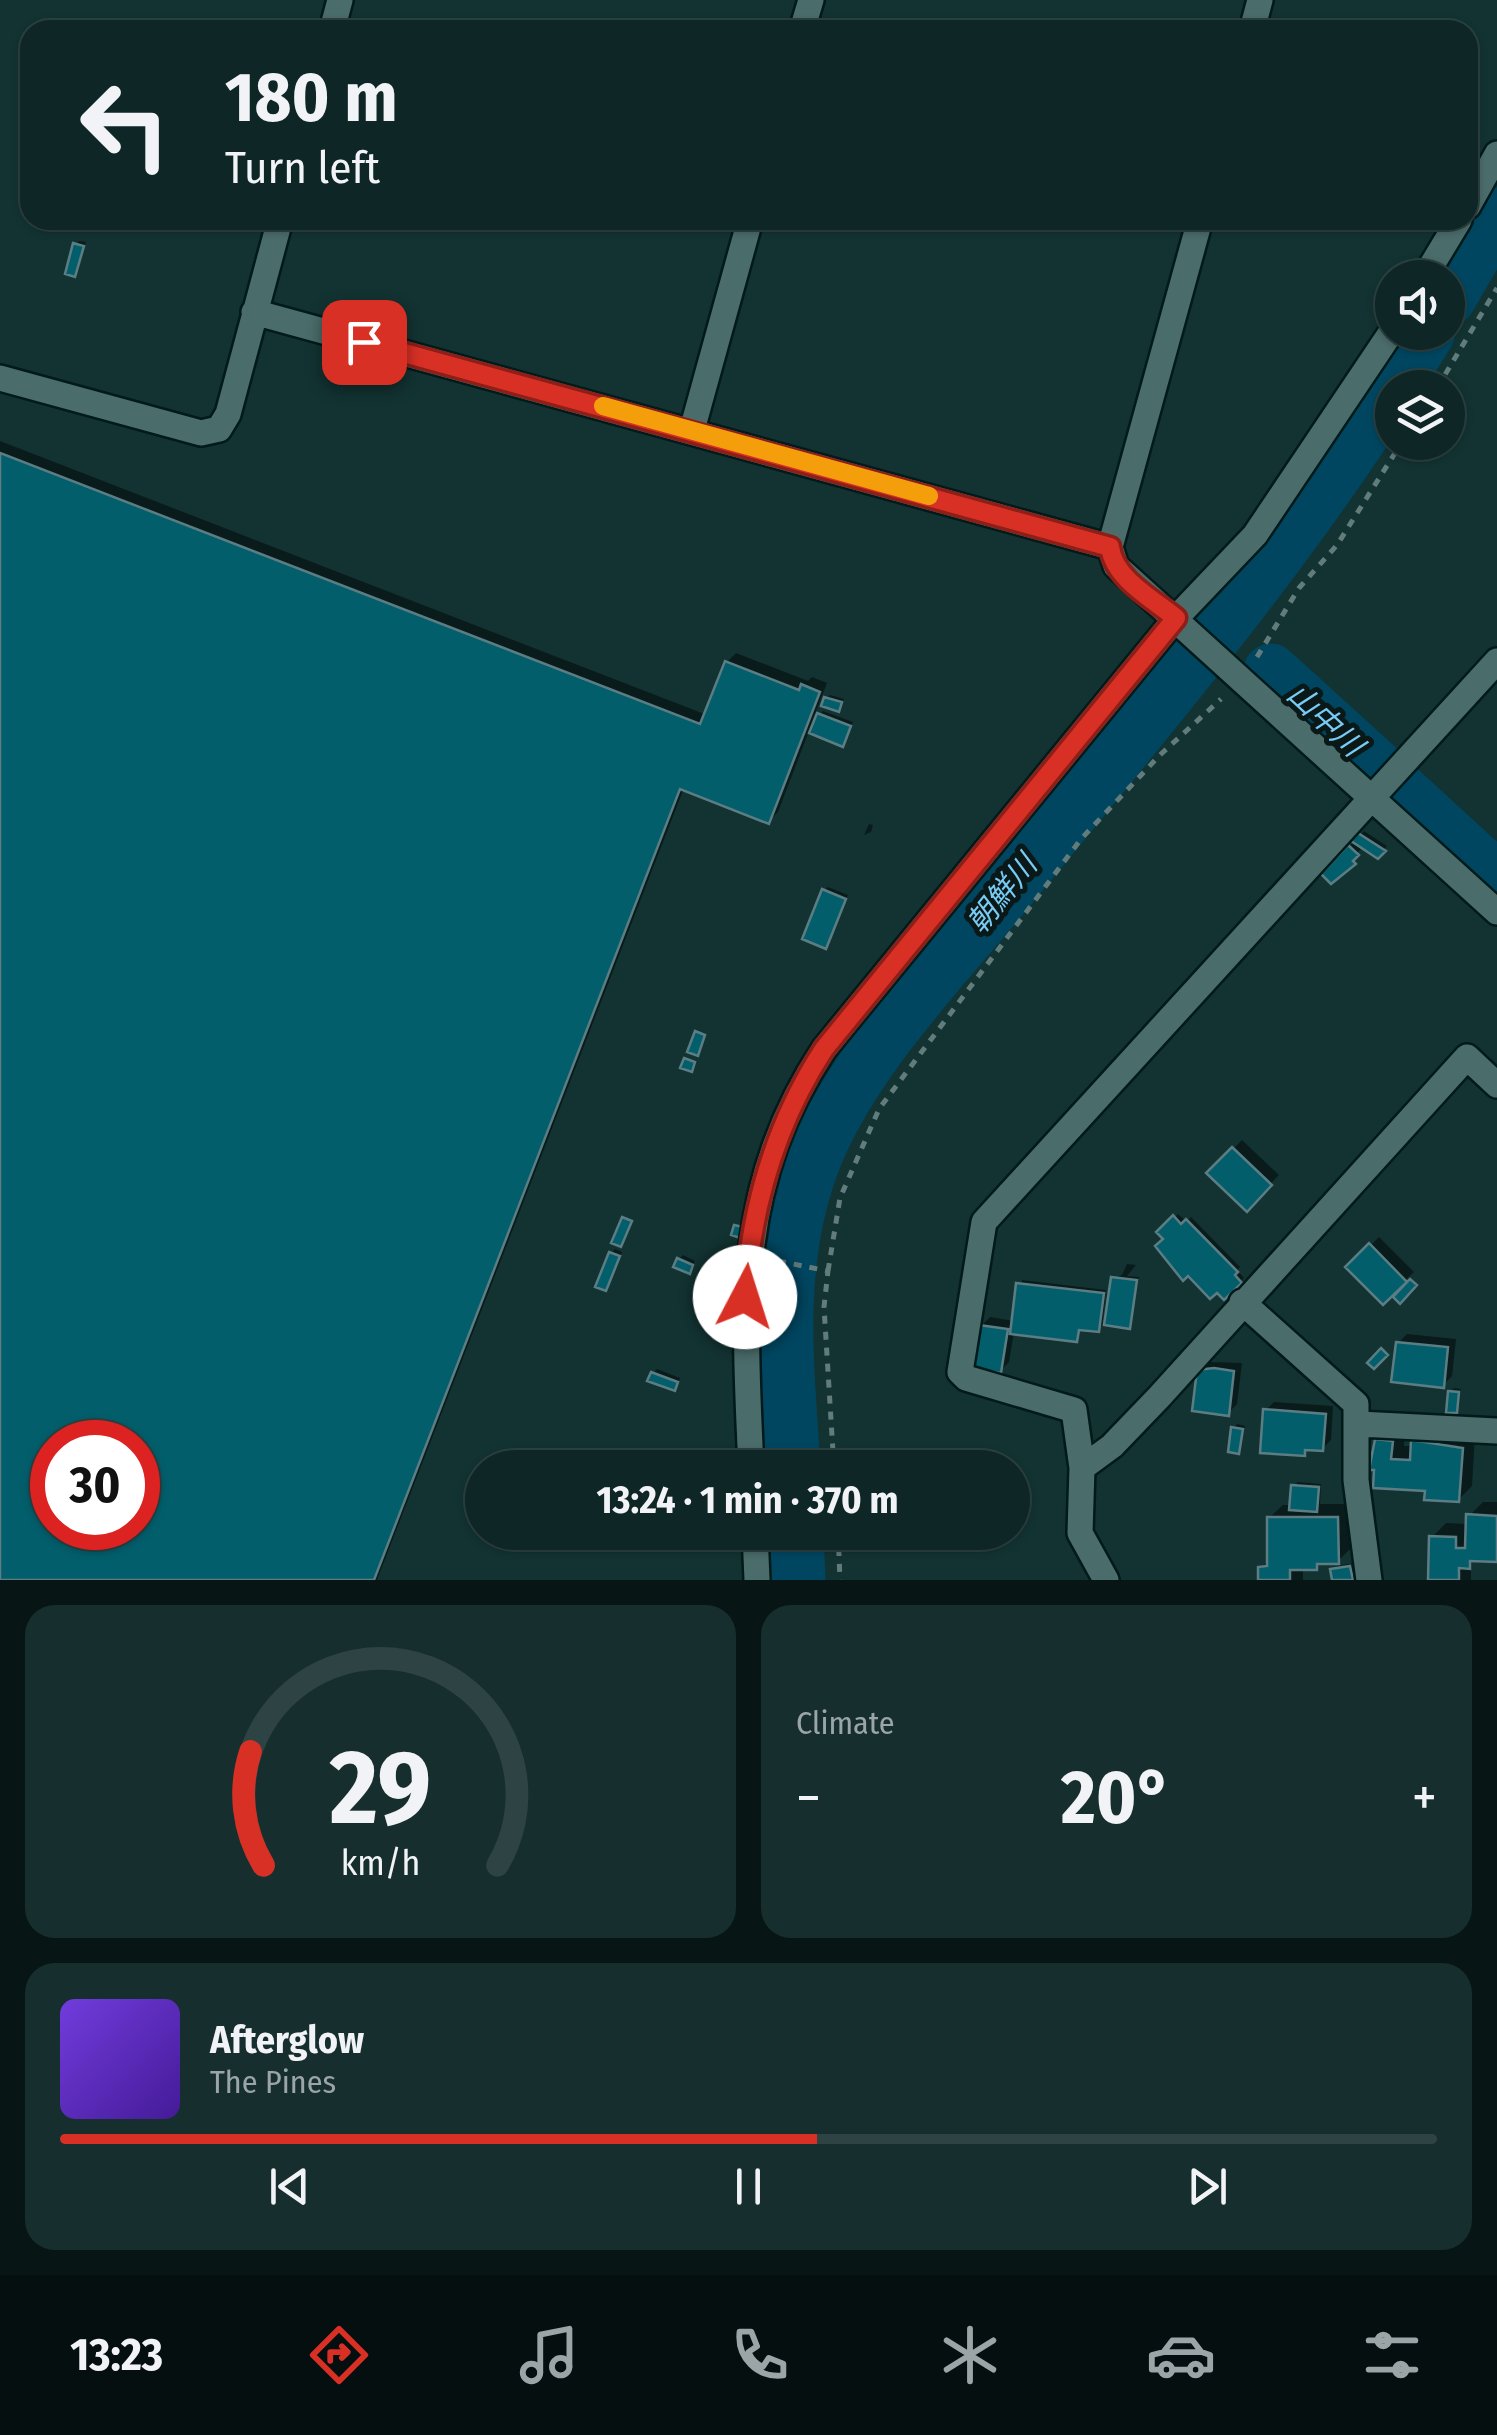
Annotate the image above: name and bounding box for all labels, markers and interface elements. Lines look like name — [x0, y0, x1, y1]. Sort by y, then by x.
text: 180 m — [225, 56, 398, 140]
icon: left — [60, 60, 190, 190]
text: Turn left — [225, 141, 380, 195]
map controls — [1375, 260, 1465, 460]
button: sound — [1375, 260, 1465, 350]
pin — [322, 300, 407, 385]
icon: arrive — [337, 315, 392, 370]
button: layers — [1375, 370, 1465, 460]
water label: 山中川 — [1280, 676, 1372, 766]
water label: 朝鮮川 — [960, 845, 1046, 940]
position arrow — [693, 1245, 797, 1349]
speed limit sign: 30 — [30, 1420, 160, 1550]
text: 13:24 · 1 min · 370 m — [596, 1477, 899, 1523]
text: Climate — [796, 1704, 895, 1742]
text: 29 — [329, 1726, 431, 1851]
text: 20° — [1061, 1753, 1172, 1843]
text: − — [796, 1765, 821, 1831]
text: + — [1412, 1765, 1437, 1831]
text: km/h — [341, 1842, 420, 1884]
text: Afterglow — [210, 2017, 364, 2063]
text: The Pines — [210, 2063, 336, 2101]
icon: previous — [262, 2159, 317, 2214]
icon: pause — [721, 2159, 776, 2214]
icon: next — [1180, 2159, 1235, 2214]
icon: directions — [304, 2320, 374, 2390]
icon: music — [514, 2320, 584, 2390]
icon: phone — [725, 2320, 795, 2390]
icon: climate — [935, 2320, 1005, 2390]
icon: car — [1146, 2320, 1216, 2390]
icon: filters — [1357, 2320, 1427, 2390]
text: 13:23 — [70, 2328, 163, 2382]

